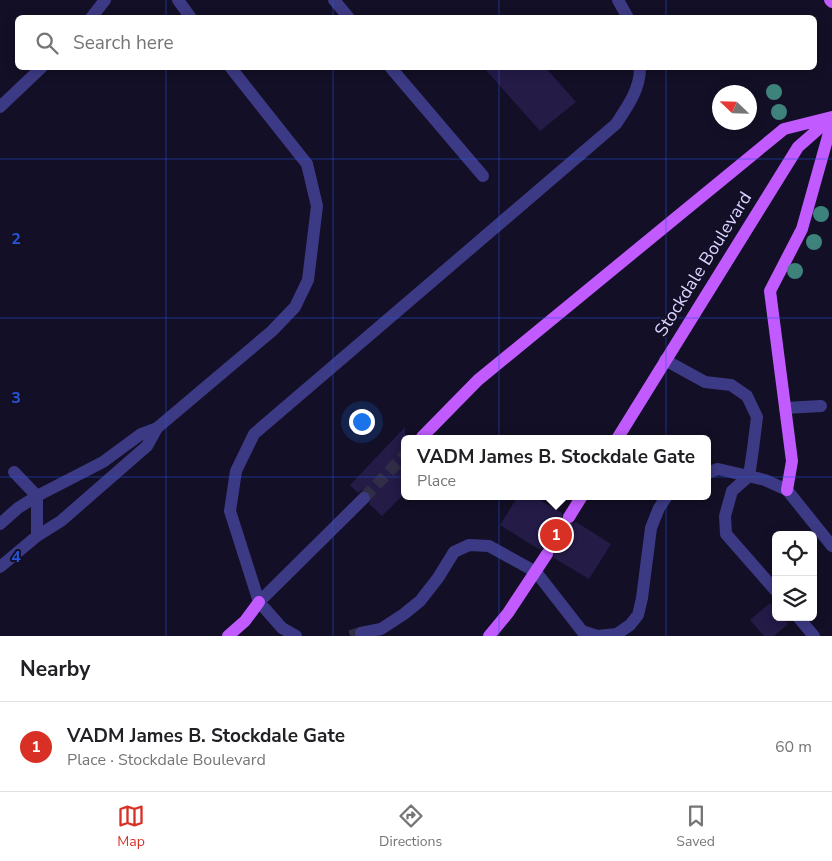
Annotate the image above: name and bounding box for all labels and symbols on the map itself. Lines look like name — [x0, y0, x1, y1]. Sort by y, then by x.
north arrow — [712, 85, 757, 130]
street label: Stockdale Boulevard — [649, 187, 757, 341]
text: 2 — [11, 228, 21, 250]
text: 3 — [11, 387, 21, 409]
your location — [349, 409, 375, 435]
pin: 1 — [540, 516, 572, 554]
text: 4 — [11, 546, 21, 568]

